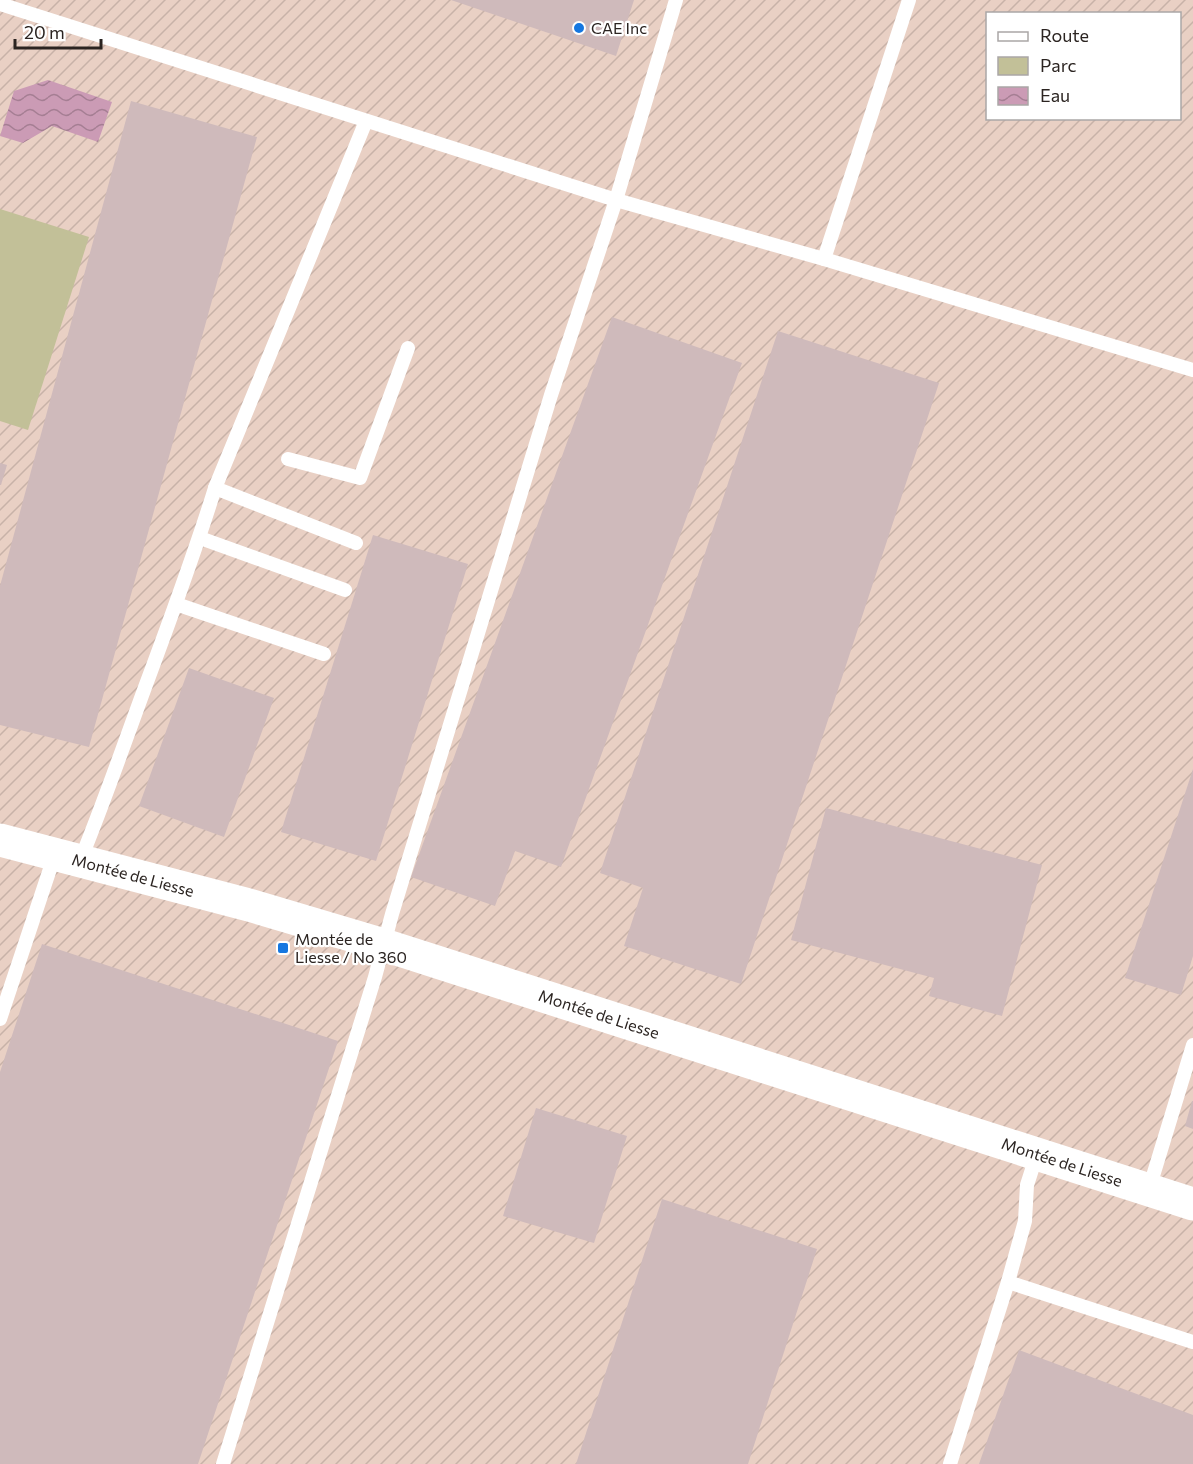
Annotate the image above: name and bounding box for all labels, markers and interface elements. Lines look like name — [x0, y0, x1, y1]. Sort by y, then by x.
scale bar — [15, 12, 100, 50]
legend — [986, 12, 1181, 120]
place label: CAE Inc — [591, 18, 647, 37]
text: 20 m — [24, 21, 65, 43]
marker: CAE Inc — [572, 21, 586, 35]
text: Route — [1040, 24, 1089, 46]
text: Parc — [1040, 54, 1077, 76]
text: Eau — [1040, 84, 1070, 106]
street label: Montée de Liesse — [70, 849, 196, 900]
place label: Montée de Liesse / No 360 — [295, 929, 407, 966]
marker: Montée de Liesse / No 360 — [276, 941, 290, 955]
street label: Montée de Liesse — [536, 985, 662, 1042]
street label: Montée de Liesse — [999, 1133, 1125, 1190]

